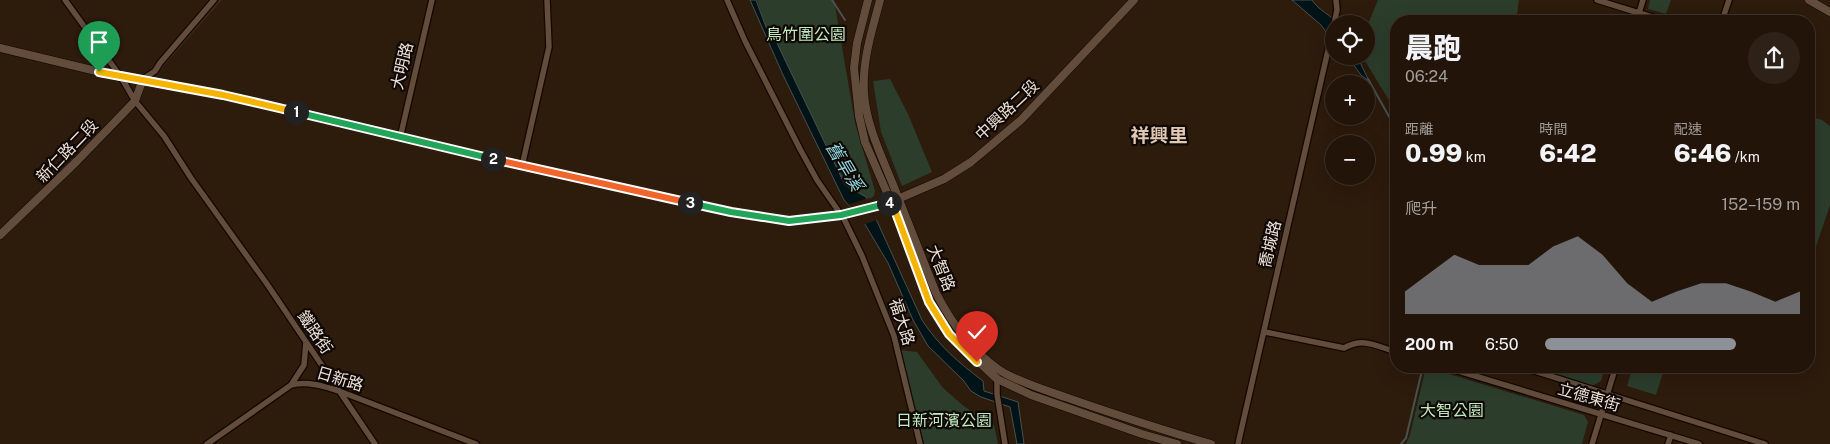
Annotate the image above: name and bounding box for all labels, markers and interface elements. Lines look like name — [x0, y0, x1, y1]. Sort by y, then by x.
map controls — [1325, 15, 1375, 185]
button: locate — [1325, 15, 1375, 65]
pin — [78, 21, 120, 72]
park label: 鳥竹圍公園 — [766, 25, 846, 44]
icon: arrive — [85, 28, 113, 56]
text: 晨跑 — [1405, 31, 1461, 64]
button: share — [1748, 32, 1800, 84]
street label: 大明路 — [387, 40, 417, 92]
text: 06:24 — [1405, 67, 1448, 86]
button: + — [1325, 75, 1375, 125]
street label: 中興路二段 — [971, 76, 1043, 144]
pin: 1 — [284, 100, 308, 124]
text: 1 — [294, 104, 300, 120]
street label: 新仁路二段 — [32, 116, 102, 186]
text: 距離 — [1405, 121, 1433, 137]
text: 時間 — [1539, 121, 1567, 137]
text: 配速 — [1674, 121, 1702, 137]
district label: 祥興里 — [1130, 124, 1188, 146]
button: − — [1325, 135, 1375, 185]
water label: 舊旱溪 — [822, 137, 869, 197]
text: 0.99 — [1405, 138, 1462, 168]
text: 6:42 — [1539, 138, 1597, 168]
text: 6:46 — [1674, 138, 1731, 168]
pin: 2 — [480, 146, 506, 172]
text: km — [1462, 149, 1486, 165]
text: /km — [1731, 149, 1760, 165]
text: 2 — [489, 151, 498, 167]
pin: 3 — [678, 190, 702, 216]
pin: 4 — [876, 190, 902, 216]
text: 3 — [686, 195, 695, 211]
text: 4 — [885, 195, 894, 211]
text: 152–159 m — [1722, 195, 1800, 214]
text: 爬升 — [1405, 199, 1437, 218]
street label: 喬城路 — [1255, 218, 1285, 270]
street label: 大智路 — [923, 242, 959, 294]
street label: 福大路 — [886, 296, 918, 348]
street label: 鐵路街 — [294, 307, 336, 357]
pin — [956, 311, 998, 362]
icon: check — [963, 318, 991, 346]
text: 200 m — [1405, 335, 1454, 354]
text: 6:50 — [1485, 335, 1519, 354]
street label: 日新路 — [314, 363, 366, 395]
street label: 立德東街 — [1556, 379, 1622, 415]
park label: 大智公園 — [1420, 401, 1484, 420]
park label: 日新河濱公園 — [896, 411, 992, 430]

